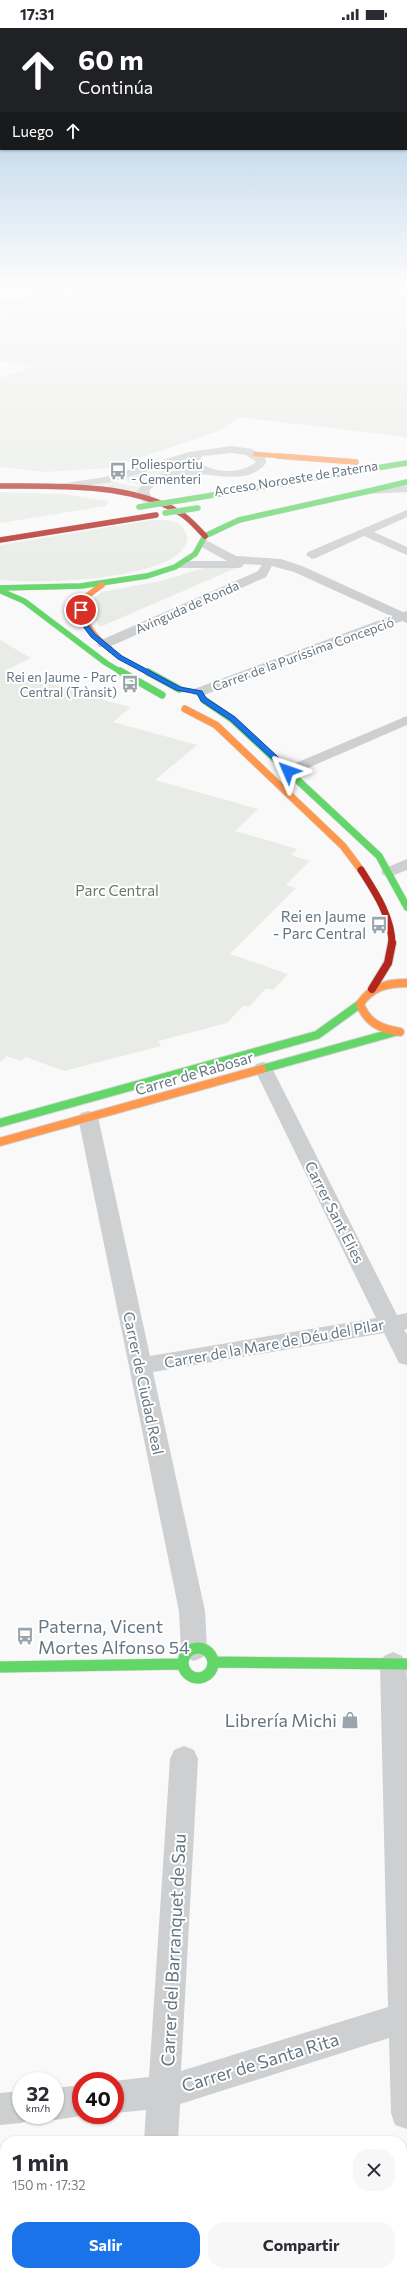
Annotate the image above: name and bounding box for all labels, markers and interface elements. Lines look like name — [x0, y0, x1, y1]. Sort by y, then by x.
text: 17:31 — [20, 5, 55, 23]
text: 60 m — [78, 42, 144, 76]
icon: ahead — [12, 44, 64, 96]
text: Continúa — [78, 76, 153, 98]
icon: ahead — [62, 120, 84, 142]
text: Luego — [12, 122, 54, 140]
place label: Poliesportiu - Cementeri — [131, 456, 203, 487]
street label: Acceso Noroeste de Paterna — [213, 457, 379, 499]
bus stop icon: Poliesportiu - Cementeri — [108, 461, 128, 481]
street label: Avinguda de Ronda — [133, 577, 241, 637]
pin — [64, 593, 98, 627]
icon: arrive — [70, 599, 92, 621]
street label: Carrer de la Puríssima Concepció — [210, 614, 396, 694]
place label: Rei en Jaume - Parc Central (Trànsit) — [6, 669, 117, 700]
bus stop icon: Rei en Jaume - Parc Central (Trànsit) — [120, 674, 140, 694]
position arrow — [267, 750, 309, 792]
park label: Parc Central — [75, 881, 159, 899]
place label: Rei en Jaume - Parc Central — [273, 907, 366, 942]
bus stop icon: Rei en Jaume - Parc Central — [369, 915, 389, 935]
street label: Carrer de Rabosar — [133, 1047, 255, 1099]
street label: Carrer Sant Elies — [302, 1158, 369, 1266]
street label: Carrer de Ciudad Real — [120, 1310, 168, 1456]
street label: Carrer de la Mare de Déu del Pilar — [163, 1315, 385, 1371]
place label: Paterna, Vicent Mortes Alfonso 54 — [38, 1615, 190, 1658]
bus stop icon: Paterna, Vicent Mortes Alfonso 54 — [15, 1626, 35, 1646]
place label: Librería Michi — [225, 1709, 337, 1731]
shop icon: Librería Michi — [340, 1710, 360, 1730]
street label: Carrer del Barranquet de Sau — [156, 1833, 190, 2067]
street label: Carrer de Santa Rita — [179, 2028, 341, 2096]
speed limit sign: 40 — [72, 2072, 124, 2124]
text: 32 — [27, 2081, 49, 2105]
text: km/h — [26, 2102, 50, 2114]
text: 1 min — [12, 2147, 69, 2176]
button: close — [353, 2149, 395, 2191]
text: 150 m · 17:32 — [12, 2177, 85, 2193]
button: Salir — [12, 2222, 200, 2268]
button: Compartir — [208, 2222, 395, 2268]

